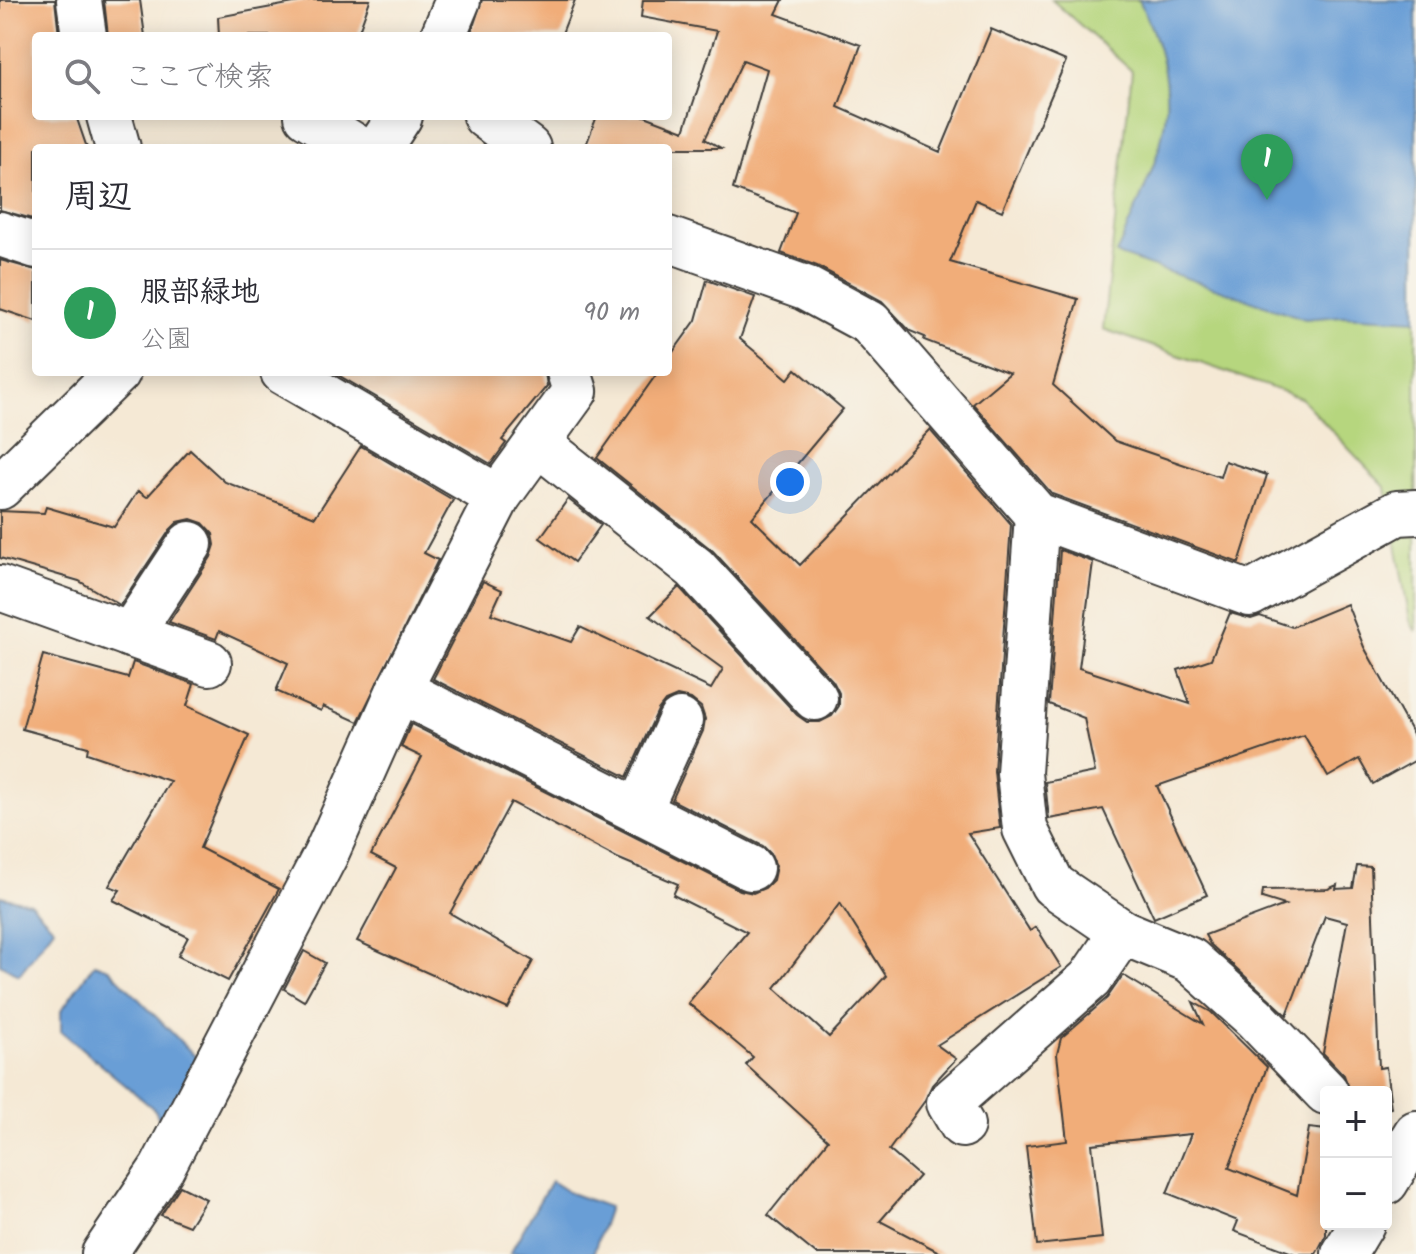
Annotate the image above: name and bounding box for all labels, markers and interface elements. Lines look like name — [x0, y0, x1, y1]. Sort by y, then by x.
search box — [32, 32, 672, 120]
icon: search — [60, 54, 104, 98]
text: ここで検索 — [124, 54, 274, 102]
pin: 1 — [1241, 134, 1293, 200]
text: 周辺 — [64, 171, 132, 225]
text: 服部緑地 — [140, 269, 260, 317]
text: 1 — [86, 292, 94, 334]
text: 90 m — [583, 292, 640, 334]
text: 公園 — [140, 319, 192, 361]
your location — [770, 462, 810, 502]
map controls — [1320, 1086, 1392, 1230]
button: + — [1320, 1086, 1392, 1158]
button: − — [1320, 1158, 1392, 1230]

